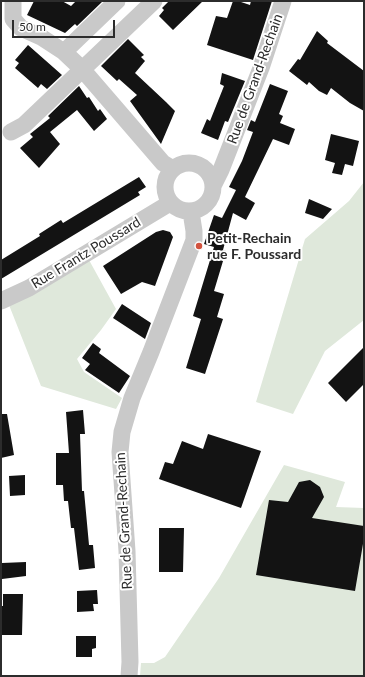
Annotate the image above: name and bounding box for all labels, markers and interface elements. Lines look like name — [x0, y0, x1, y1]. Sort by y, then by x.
scale bar — [14, 12, 117, 38]
street label: Rue de Grand-Rechain — [224, 12, 286, 146]
text: 50 m — [19, 19, 46, 34]
street label: Rue Frantz Poussard — [28, 214, 144, 292]
place label: Petit-Rechain rue F. Poussard — [207, 230, 301, 262]
marker: Petit-Rechain rue F. Poussard — [194, 241, 204, 251]
street label: Rue de Grand-Rechain — [112, 452, 136, 590]

